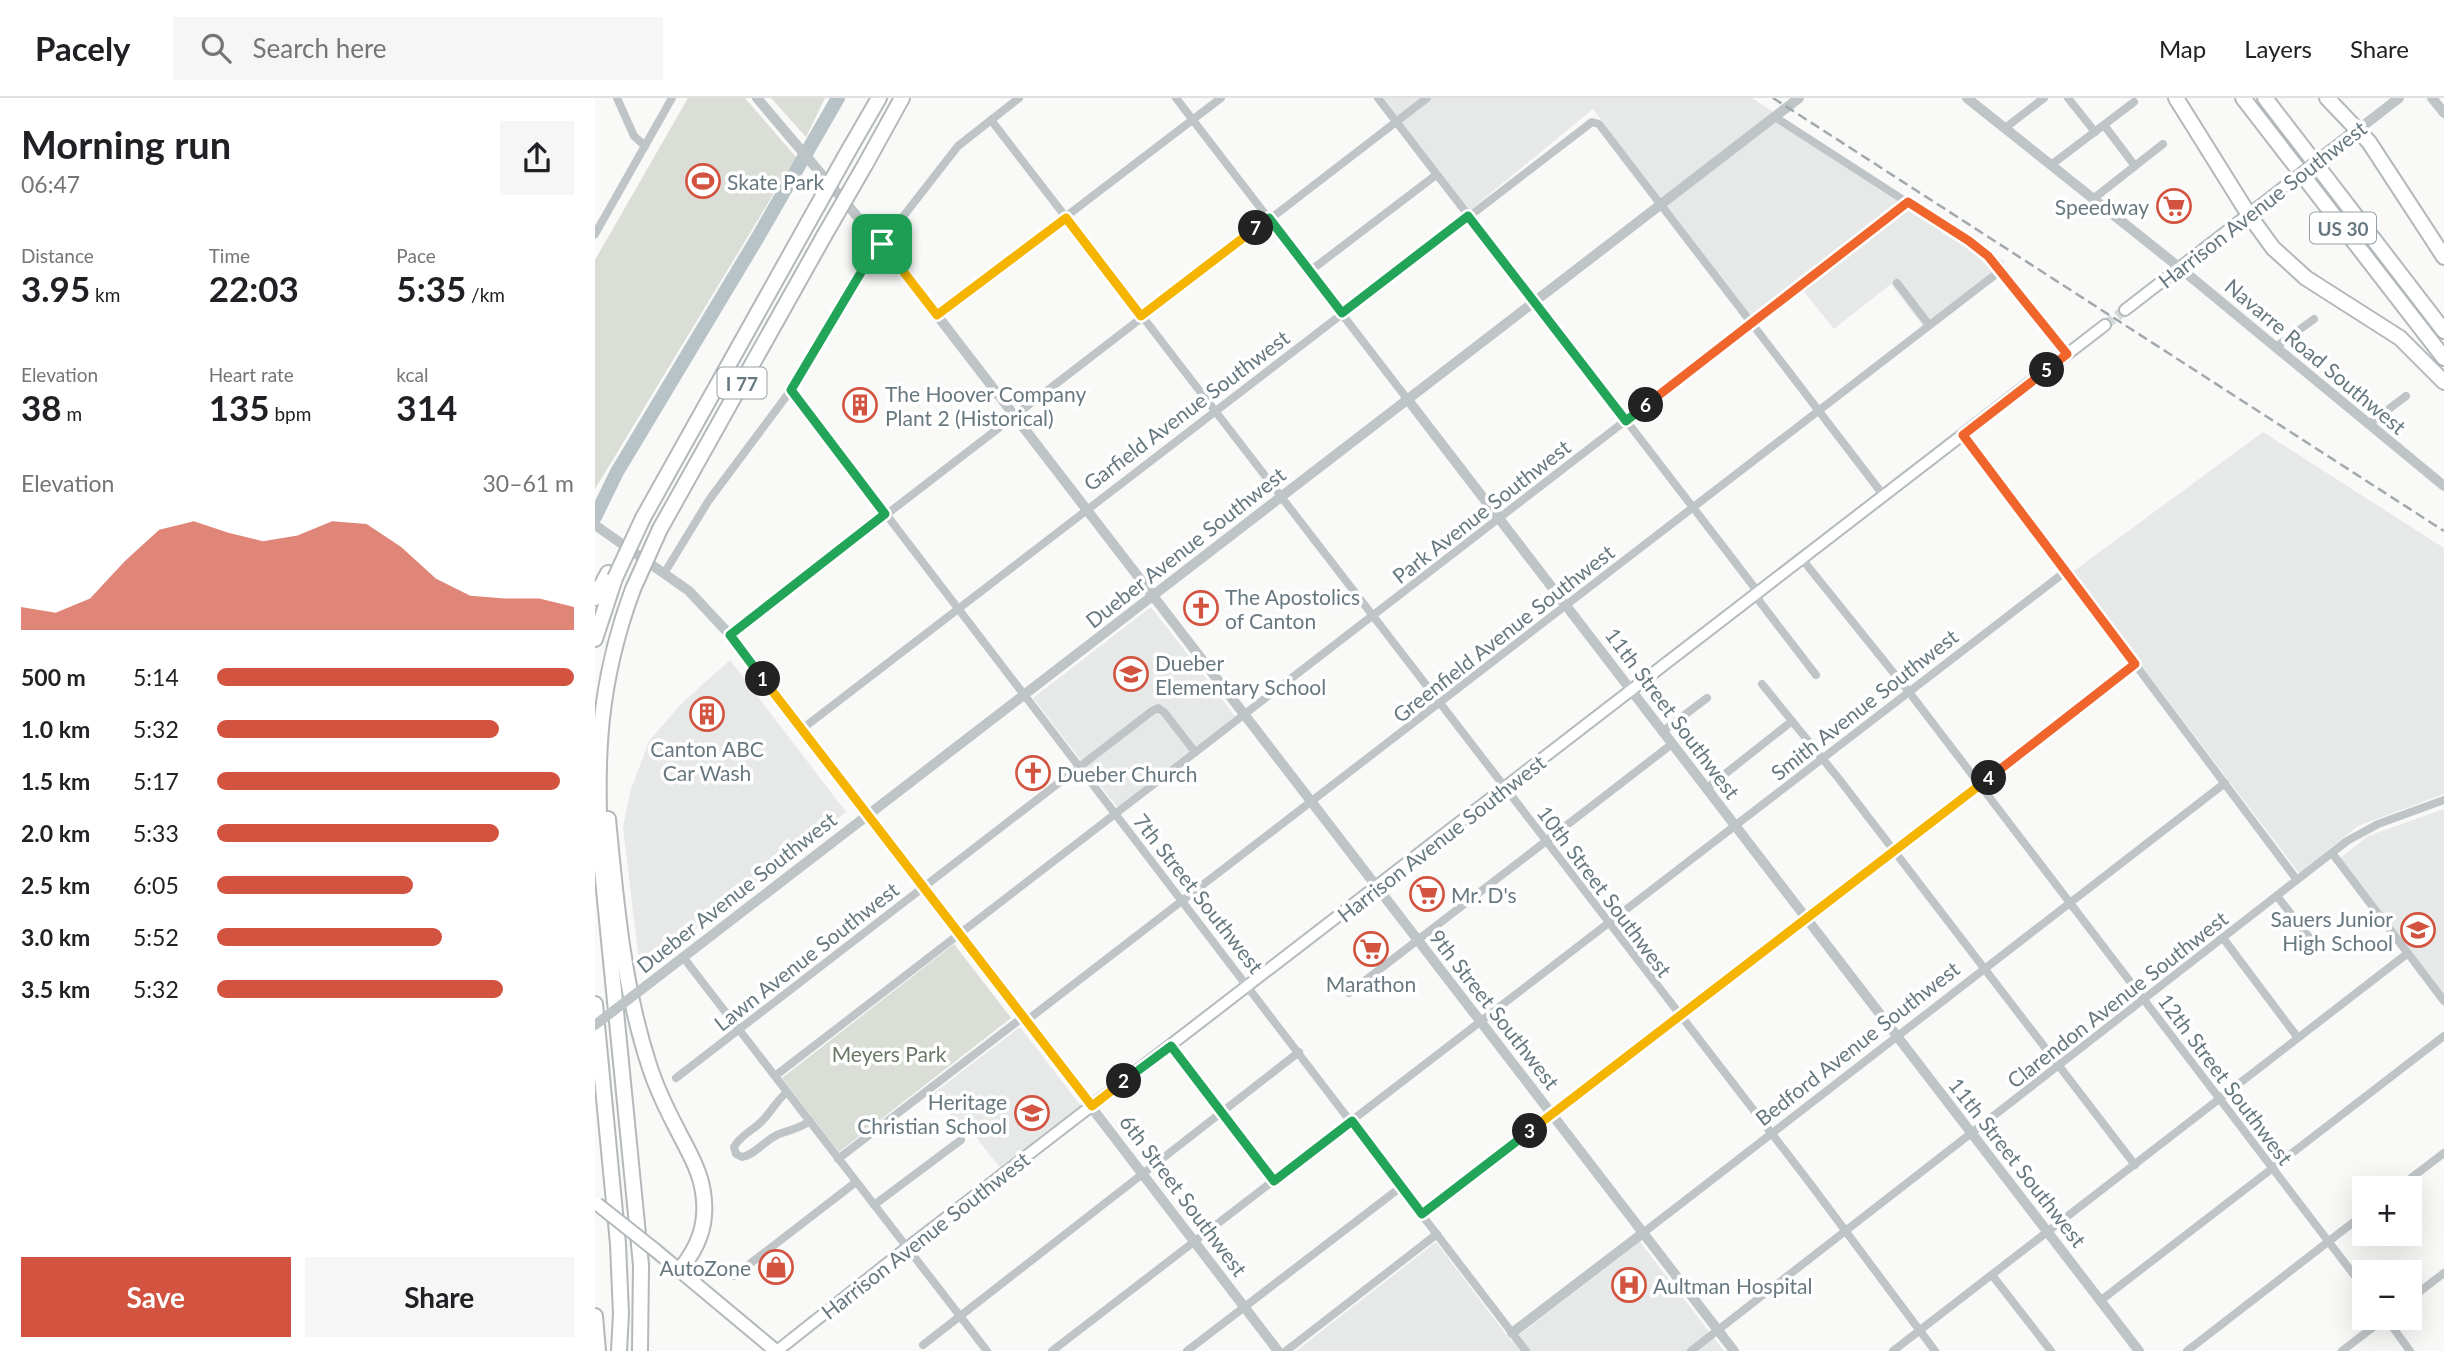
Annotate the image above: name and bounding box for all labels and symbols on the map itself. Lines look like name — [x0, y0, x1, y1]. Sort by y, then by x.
street label: Harrison Avenue Southwest — [2153, 115, 2371, 293]
sports icon: Skate Park — [684, 162, 722, 200]
place label: Skate Park — [727, 169, 824, 194]
supermarket icon: Speedway — [2155, 187, 2193, 225]
place label: Speedway — [2055, 194, 2149, 219]
pin: 7 — [1239, 211, 1273, 246]
road number: US 30 — [2310, 212, 2376, 244]
pin — [852, 214, 912, 274]
street label: Navarre Road Southwest — [2220, 273, 2412, 439]
street label: Garfield Avenue Southwest — [1078, 324, 1294, 495]
pin: 5 — [2029, 352, 2065, 388]
road number: I 77 — [717, 368, 767, 398]
place label: The Hoover Company Plant 2 (Historical) — [885, 381, 1087, 430]
building icon: The Hoover Company Plant 2 (Historical) — [841, 386, 879, 424]
pin: 6 — [1629, 388, 1663, 422]
street label: Park Avenue Southwest — [1387, 434, 1575, 588]
street label: Dueber Avenue Southwest — [1080, 461, 1290, 633]
street label: Greenfield Avenue Southwest — [1387, 539, 1619, 727]
place label: The Apostolics of Canton — [1225, 584, 1360, 633]
church icon: The Apostolics of Canton — [1182, 589, 1220, 627]
street label: 11th Street Southwest — [1600, 622, 1746, 804]
street label: Smith Avenue Southwest — [1765, 623, 1963, 785]
place label: Dueber Elementary School — [1155, 650, 1326, 699]
school or university icon: Dueber Elementary School — [1112, 655, 1150, 693]
pin: 1 — [745, 662, 781, 696]
building icon: Canton ABC Car Wash — [688, 695, 726, 733]
place label: Canton ABC Car Wash — [650, 736, 764, 785]
street label: Harrison Avenue Southwest — [1332, 749, 1550, 927]
church icon: Dueber Church — [1014, 754, 1052, 792]
pin: 4 — [1971, 760, 2007, 796]
place label: Dueber Church — [1057, 761, 1197, 786]
street label: 10th Street Southwest — [1532, 800, 1678, 982]
street label: Dueber Avenue Southwest — [631, 806, 841, 978]
street label: 7th Street Southwest — [1129, 808, 1269, 978]
supermarket icon: Mr. D's — [1408, 875, 1446, 913]
street label: Lawn Avenue Southwest — [709, 876, 904, 1036]
place label: Mr. D's — [1451, 882, 1517, 907]
street label: Clarendon Avenue Southwest — [2002, 905, 2232, 1093]
place label: Sauers Junior High School — [2270, 906, 2393, 955]
school or university icon: Sauers Junior High School — [2399, 911, 2437, 949]
street label: 9th Street Southwest — [1425, 924, 1565, 1094]
supermarket icon: Marathon — [1352, 930, 1390, 968]
street label: Bedford Avenue Southwest — [1750, 955, 1964, 1130]
place label: Marathon — [1326, 971, 1416, 996]
street label: 12th Street Southwest — [2153, 988, 2299, 1170]
park label: Meyers Park — [832, 1041, 947, 1066]
pin: 2 — [1107, 1063, 1141, 1098]
street label: 11th Street Southwest — [1944, 1072, 2092, 1252]
place label: Heritage Christian School — [857, 1089, 1007, 1138]
school or university icon: Heritage Christian School — [1013, 1094, 1051, 1132]
street label: 6th Street Southwest — [1115, 1109, 1253, 1281]
pin: 3 — [1513, 1114, 1548, 1148]
street label: Harrison Avenue Southwest — [816, 1146, 1034, 1324]
shop icon: AutoZone — [757, 1248, 795, 1286]
place label: AutoZone — [660, 1255, 751, 1280]
hospital icon: Aultman Hospital — [1610, 1266, 1648, 1304]
place label: Aultman Hospital — [1653, 1273, 1812, 1298]

